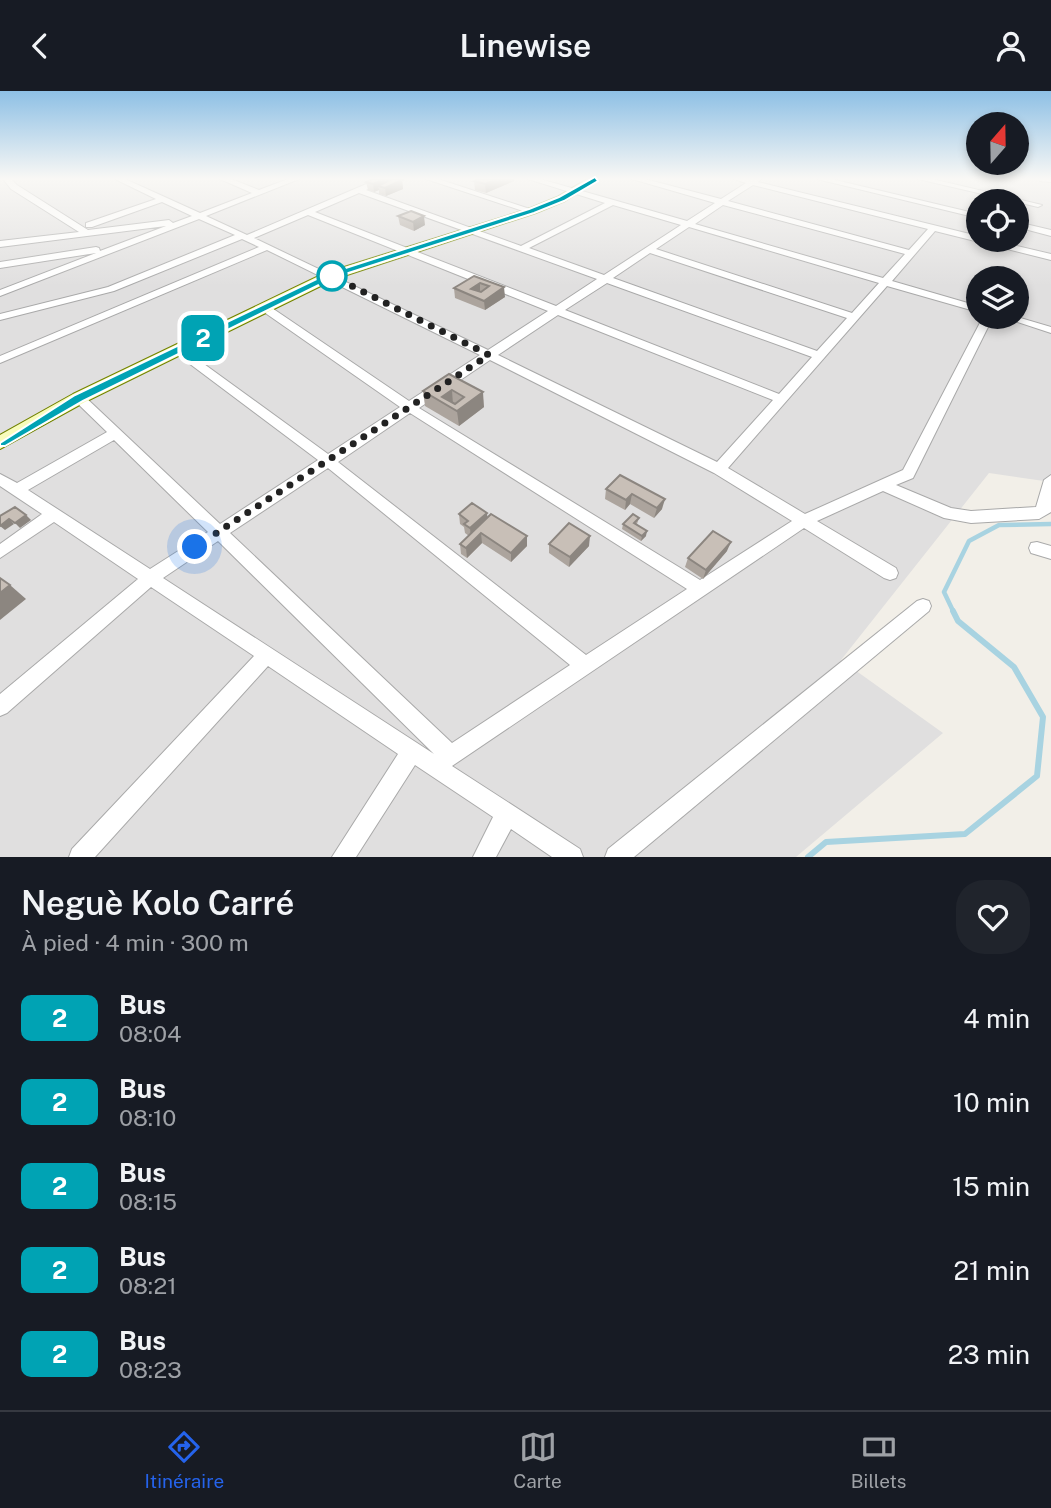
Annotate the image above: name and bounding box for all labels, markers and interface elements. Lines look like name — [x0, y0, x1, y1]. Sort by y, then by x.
icon: back — [21, 27, 59, 65]
text: Linewise — [460, 27, 591, 64]
icon: person — [992, 27, 1030, 65]
north arrow — [966, 112, 1029, 175]
map controls — [966, 112, 1029, 329]
button: locate — [966, 189, 1029, 252]
unlabelled marker — [317, 261, 347, 291]
button: layers — [966, 266, 1029, 329]
line badge: 2 — [180, 315, 226, 361]
text: 2 — [195, 324, 211, 352]
your location — [177, 529, 212, 564]
button: heart — [956, 880, 1030, 954]
text: Neguè Kolo Carré — [21, 884, 294, 922]
text: À pied · 4 min · 300 m — [21, 929, 249, 956]
text: Bus — [119, 989, 166, 1020]
text: 4 min — [963, 1003, 1030, 1034]
text: 2 — [52, 1004, 67, 1032]
text: 08:04 — [119, 1020, 182, 1047]
text: Bus — [119, 1073, 166, 1104]
text: 10 min — [953, 1087, 1030, 1118]
text: 2 — [52, 1088, 67, 1116]
text: 08:10 — [119, 1104, 176, 1131]
text: Bus — [119, 1157, 166, 1188]
text: 15 min — [952, 1171, 1030, 1202]
text: 2 — [52, 1172, 67, 1200]
text: 08:15 — [119, 1188, 177, 1215]
text: Bus — [119, 1241, 166, 1272]
text: 21 min — [954, 1255, 1030, 1286]
text: 2 — [52, 1256, 67, 1284]
text: 08:21 — [119, 1272, 177, 1299]
text: Bus — [119, 1325, 166, 1356]
text: 23 min — [948, 1339, 1030, 1370]
text: 2 — [52, 1340, 67, 1368]
text: 08:23 — [119, 1356, 182, 1383]
tab: Itinéraire — [145, 1428, 224, 1492]
tab: Carte — [513, 1428, 562, 1492]
tab: Billets — [851, 1428, 906, 1492]

